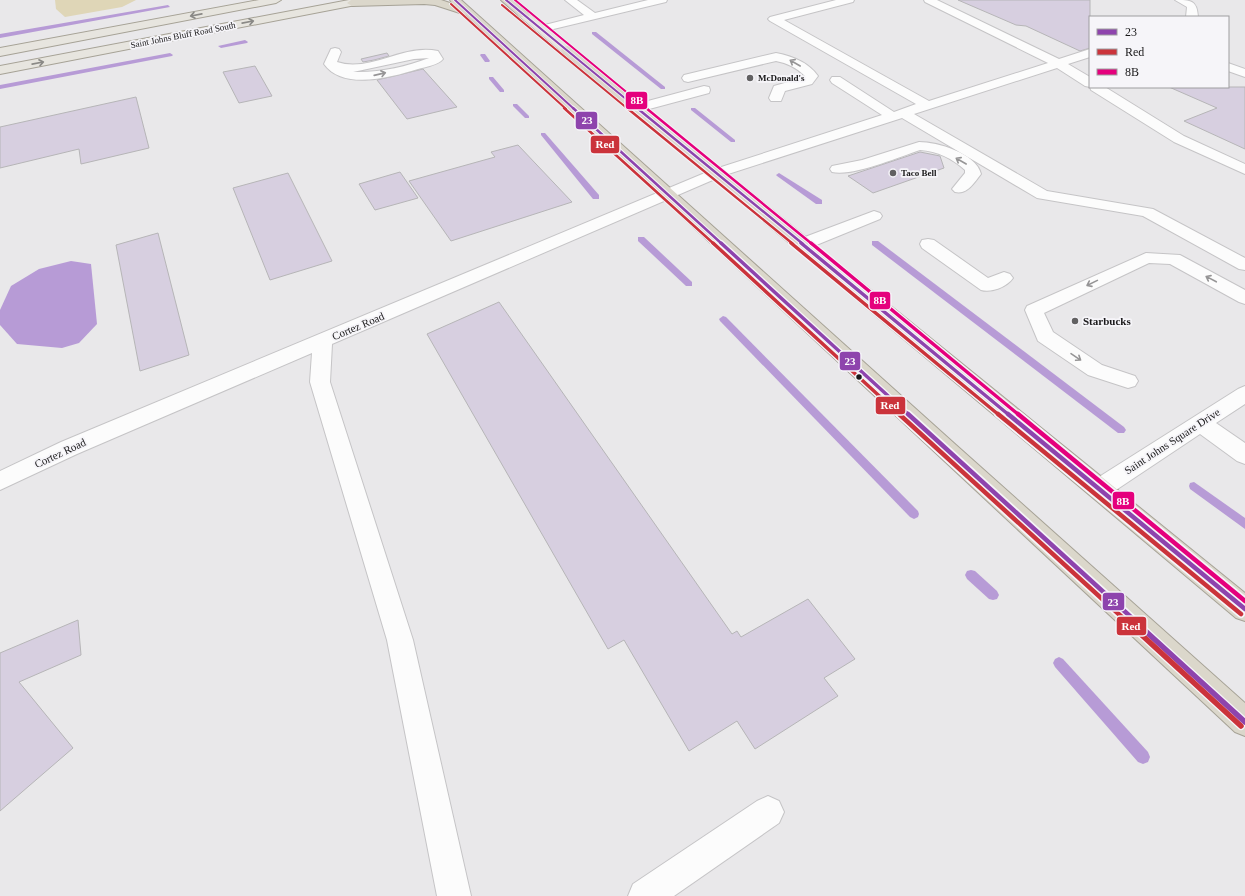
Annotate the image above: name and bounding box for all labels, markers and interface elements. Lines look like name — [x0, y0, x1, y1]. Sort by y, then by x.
one-way arrow — [190, 11, 203, 19]
legend — [1089, 16, 1229, 88]
one-way arrow — [241, 18, 254, 26]
street label: Saint Johns Bluff Road South — [130, 20, 237, 50]
text: 23 — [1125, 25, 1137, 39]
text: Red — [1125, 45, 1144, 59]
one-way arrow — [31, 59, 44, 67]
one-way arrow — [789, 59, 801, 67]
text: 8B — [1125, 65, 1139, 79]
one-way arrow — [374, 70, 387, 78]
marker: McDonald's — [745, 73, 755, 83]
place label: McDonald's — [758, 73, 805, 83]
line badge: 8B — [625, 91, 648, 110]
text: 8B — [631, 94, 644, 106]
line badge: 23 — [575, 111, 598, 130]
text: 23 — [582, 114, 593, 126]
line badge: Red — [590, 135, 620, 154]
text: Red — [596, 138, 614, 150]
one-way arrow — [955, 157, 967, 165]
marker: Taco Bell — [888, 168, 898, 178]
place label: Taco Bell — [901, 168, 937, 178]
one-way arrow — [1205, 274, 1217, 282]
one-way arrow — [1086, 280, 1098, 287]
line badge: 8B — [869, 291, 891, 310]
text: 8B — [874, 294, 887, 306]
street label: Cortez Road — [330, 309, 386, 342]
place label: Starbucks — [1083, 315, 1131, 327]
marker: Starbucks — [1070, 316, 1080, 326]
line badge: 23 — [839, 351, 861, 371]
one-way arrow — [1070, 353, 1081, 361]
text: 23 — [845, 355, 856, 367]
unlabelled marker — [854, 372, 864, 382]
line badge: Red — [875, 396, 906, 415]
text: Red — [881, 399, 899, 411]
street label: Saint Johns Square Drive — [1122, 406, 1222, 476]
street label: Cortez Road — [32, 436, 88, 470]
line badge: 8B — [1112, 491, 1135, 510]
text: 8B — [1117, 495, 1130, 507]
line badge: 23 — [1102, 592, 1125, 611]
text: 23 — [1108, 596, 1119, 608]
line badge: Red — [1116, 616, 1147, 636]
text: Red — [1122, 620, 1140, 632]

